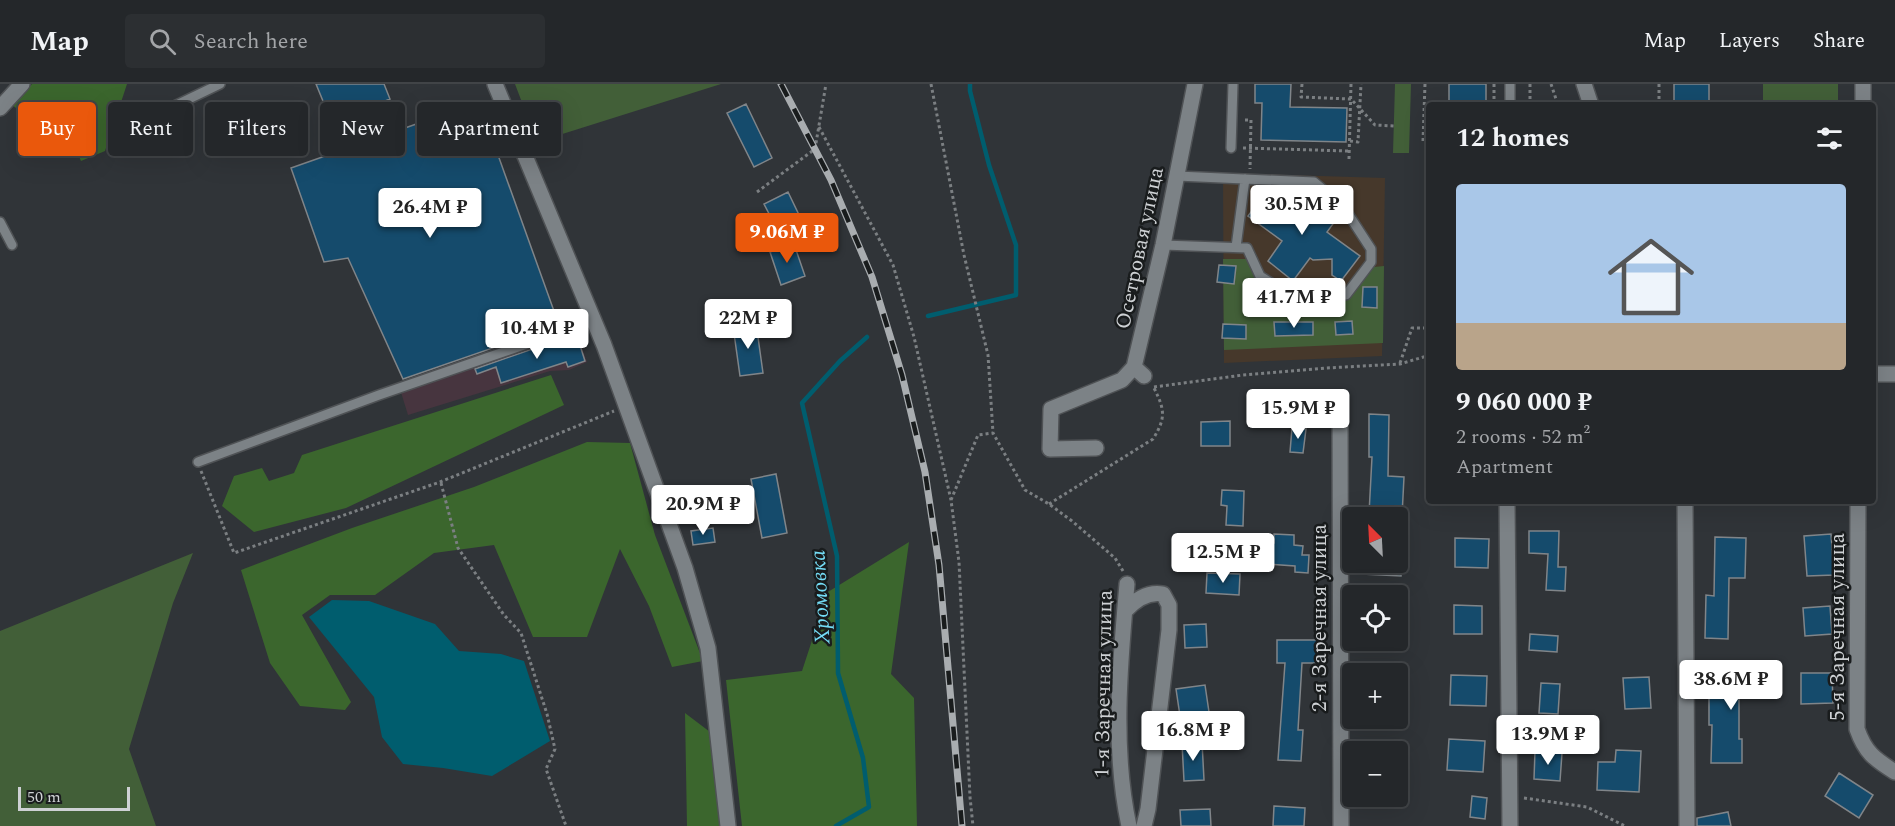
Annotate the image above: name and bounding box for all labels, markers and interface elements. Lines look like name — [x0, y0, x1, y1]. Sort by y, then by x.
search box — [125, 14, 545, 68]
text: Map — [30, 20, 89, 63]
icon: search — [146, 25, 179, 58]
text: Search here — [194, 25, 308, 58]
text: Map — [1644, 25, 1686, 57]
text: Layers — [1719, 25, 1780, 57]
text: Share — [1813, 25, 1865, 57]
chip: Buy — [18, 102, 96, 156]
chip: Rent — [108, 102, 193, 156]
chip: Filters — [205, 102, 308, 156]
chip: New — [320, 102, 405, 156]
chip: Apartment — [417, 102, 561, 156]
text: 12 homes — [1456, 118, 1570, 158]
icon: filters — [1813, 122, 1846, 155]
street label: Осетровая улица — [1107, 163, 1173, 332]
pin: 30.5M ₽ — [1247, 185, 1357, 236]
pin: 26.4M ₽ — [375, 188, 485, 239]
text: 30.5M ₽ — [1264, 189, 1340, 219]
text: 26.4M ₽ — [392, 192, 468, 222]
pin: 9.06M ₽ — [732, 213, 842, 264]
text: 9.06M ₽ — [749, 217, 825, 247]
icon: home — [1597, 223, 1705, 331]
pin: 41.7M ₽ — [1239, 278, 1349, 329]
text: 41.7M ₽ — [1256, 282, 1332, 312]
pin: 22M ₽ — [706, 299, 790, 350]
text: 22M ₽ — [719, 303, 777, 333]
pin: 10.4M ₽ — [482, 309, 592, 360]
text: 10.4M ₽ — [499, 313, 575, 343]
text: 9 060 000 ₽ — [1456, 382, 1592, 422]
pin: 15.9M ₽ — [1243, 389, 1353, 440]
text: 15.9M ₽ — [1260, 393, 1336, 423]
text: 2 rooms · 52 m² — [1456, 422, 1590, 452]
text: Apartment — [1456, 452, 1553, 482]
pin: 20.9M ₽ — [648, 485, 758, 536]
text: 20.9M ₽ — [665, 489, 741, 519]
north arrow — [1342, 507, 1408, 573]
map controls — [1342, 507, 1408, 807]
street label: 2-я Заречная улица — [1304, 523, 1336, 712]
street label: 5-я Заречная улица — [1822, 532, 1854, 721]
pin: 12.5M ₽ — [1168, 533, 1278, 584]
text: 12.5M ₽ — [1185, 537, 1261, 567]
water label: Хромовка — [802, 549, 839, 646]
button: locate — [1342, 585, 1408, 651]
street label: 1-я Заречная улица — [1086, 589, 1122, 778]
pin: 38.6M ₽ — [1676, 660, 1786, 711]
button: + — [1342, 663, 1408, 729]
text: 38.6M ₽ — [1693, 664, 1769, 694]
pin: 16.8M ₽ — [1138, 711, 1248, 762]
text: 16.8M ₽ — [1155, 715, 1231, 745]
pin: 13.9M ₽ — [1493, 715, 1603, 766]
text: 13.9M ₽ — [1510, 719, 1586, 749]
button: − — [1342, 741, 1408, 807]
scale bar — [18, 784, 130, 812]
text: 50 m — [27, 785, 61, 809]

